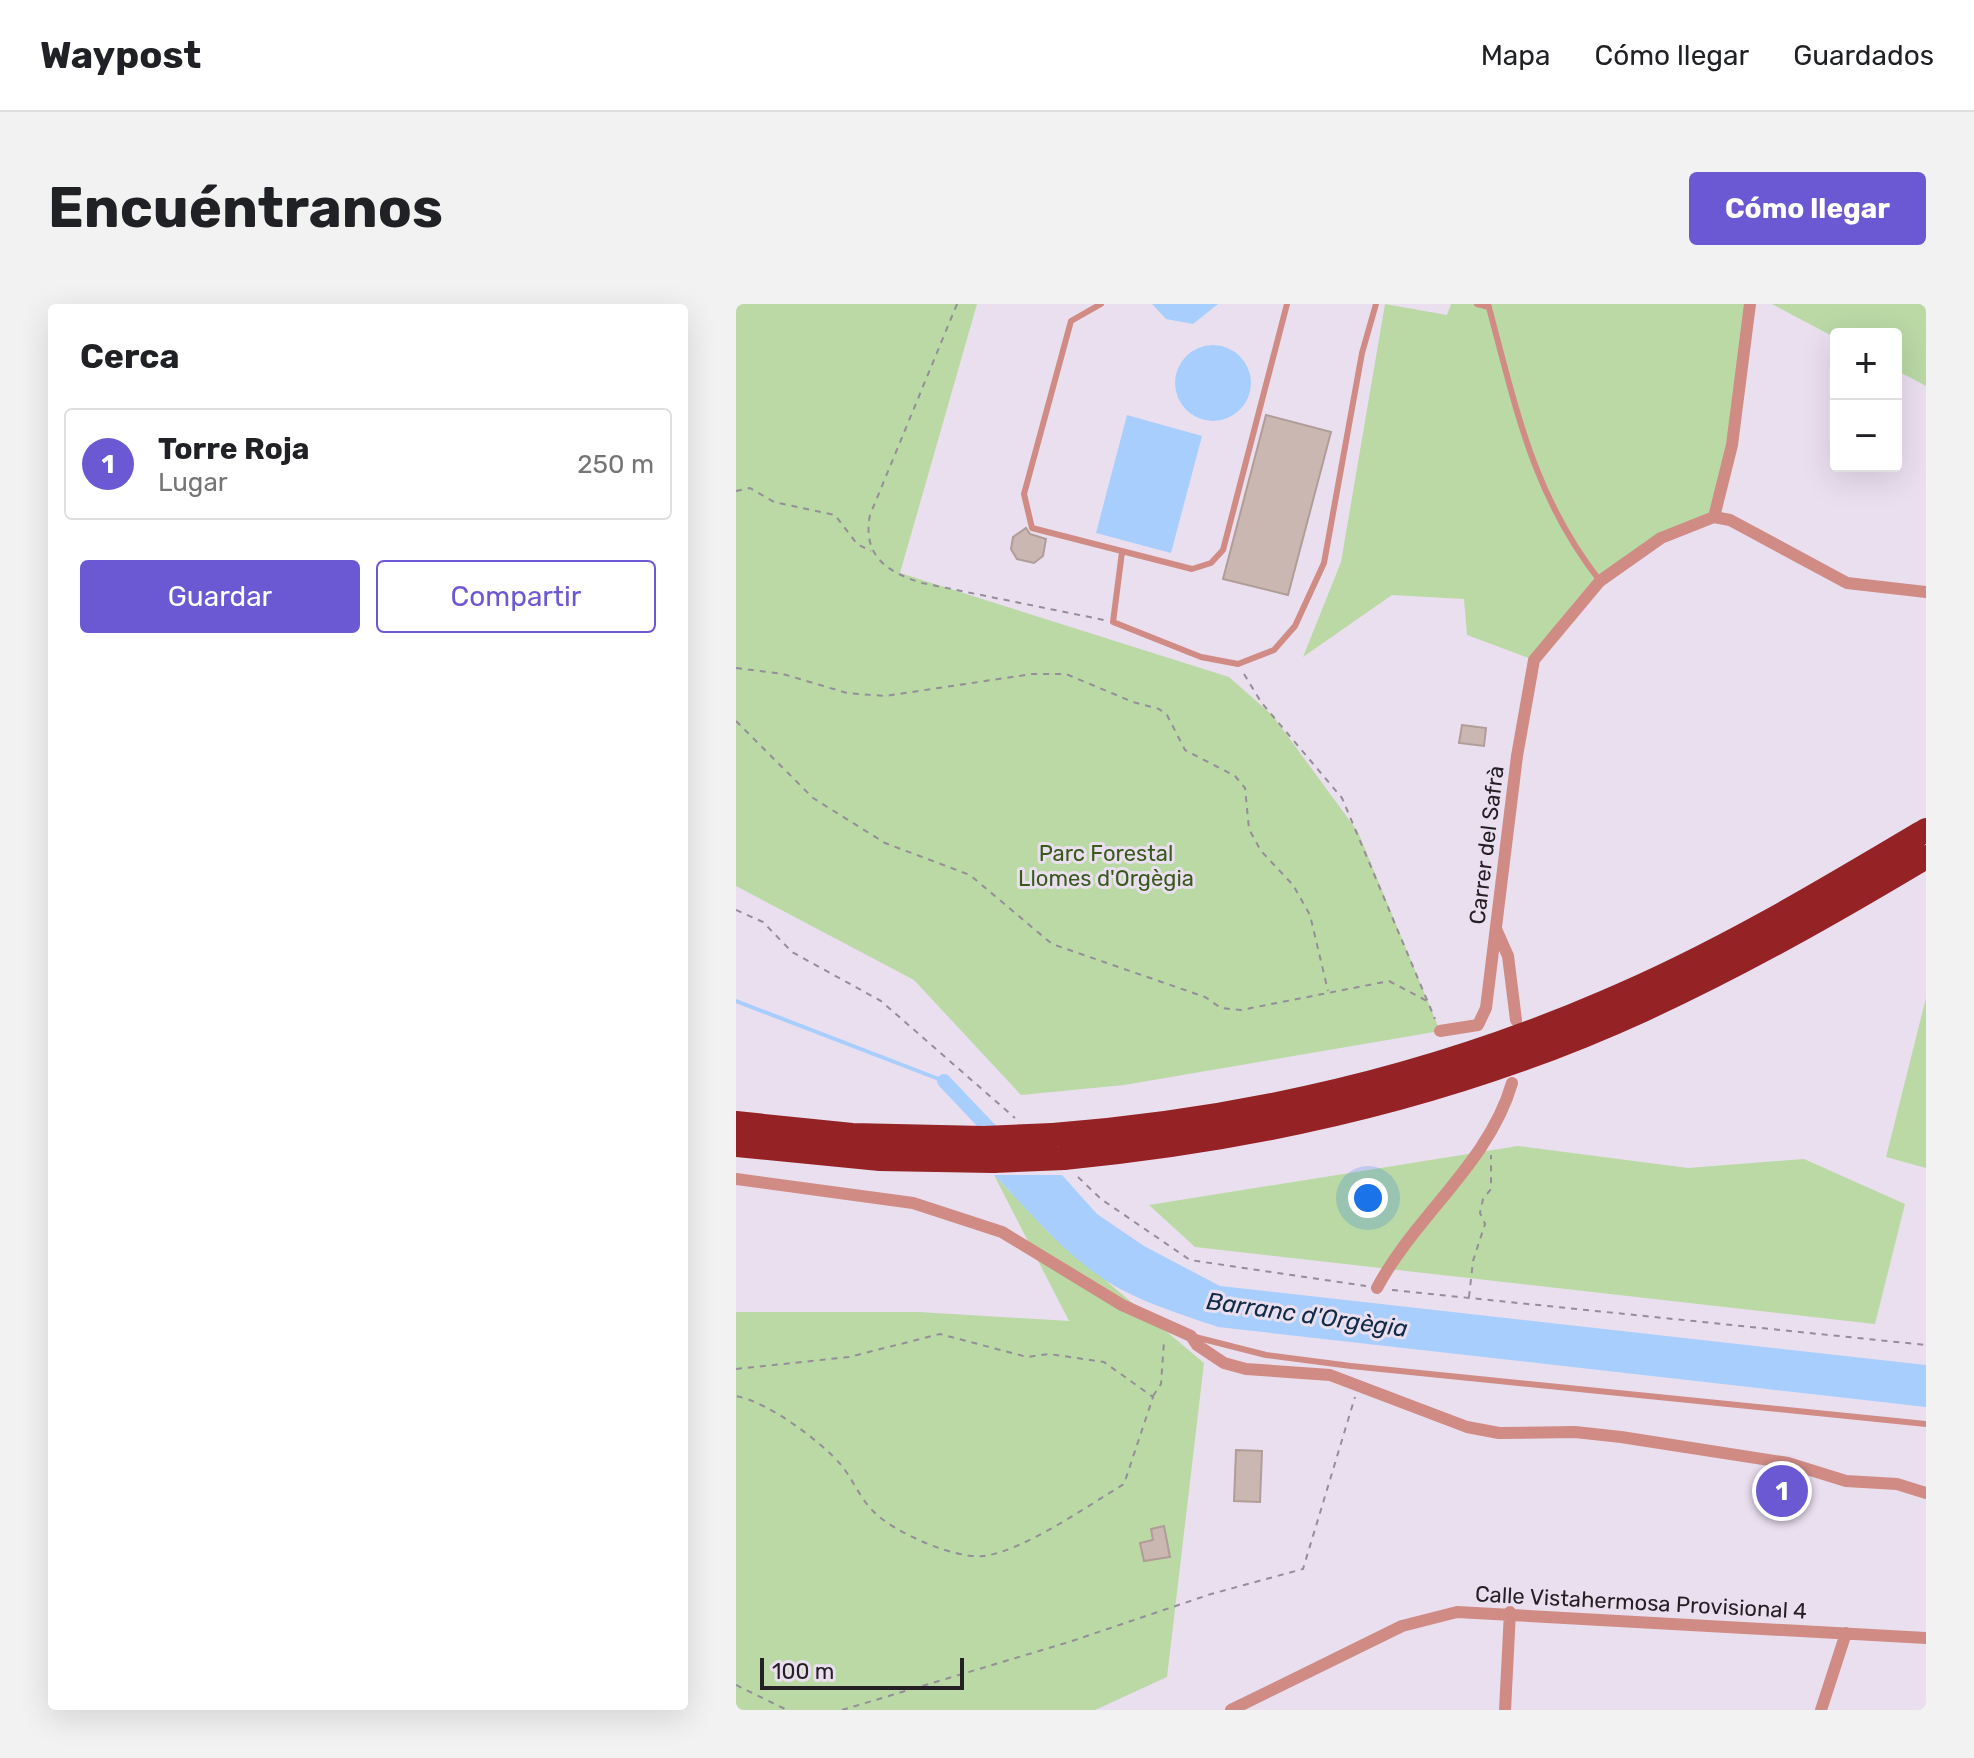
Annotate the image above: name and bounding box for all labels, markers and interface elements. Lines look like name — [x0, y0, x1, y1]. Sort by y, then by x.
text: Waypost — [40, 32, 201, 78]
text: Mapa — [1481, 39, 1550, 72]
text: Cómo llegar — [1594, 39, 1749, 72]
text: Guardados — [1793, 39, 1934, 72]
button: Cómo llegar — [1689, 172, 1926, 245]
text: Encuéntranos — [48, 175, 443, 241]
map controls — [1830, 328, 1902, 472]
button: + — [1830, 328, 1902, 400]
text: Cerca — [80, 336, 179, 377]
button: − — [1830, 400, 1902, 472]
text: Torre Roja — [158, 431, 310, 467]
text: 1 — [102, 449, 114, 480]
text: 250 m — [577, 449, 654, 480]
text: Lugar — [158, 467, 228, 498]
button: Guardar — [80, 560, 360, 633]
button: Compartir — [376, 560, 656, 633]
street label: Carrer del Safrà — [1463, 764, 1510, 926]
park label: Parc Forestal Llomes d'Orgègia — [1018, 840, 1194, 892]
your location — [1348, 1178, 1388, 1218]
water label: Barranc d'Orgègia — [1205, 1287, 1409, 1343]
pin: 1 — [1756, 1461, 1808, 1521]
street label: Calle Vistahermosa Provisional 4 — [1474, 1580, 1808, 1625]
scale bar — [760, 1654, 964, 1690]
text: 100 m — [772, 1658, 834, 1685]

